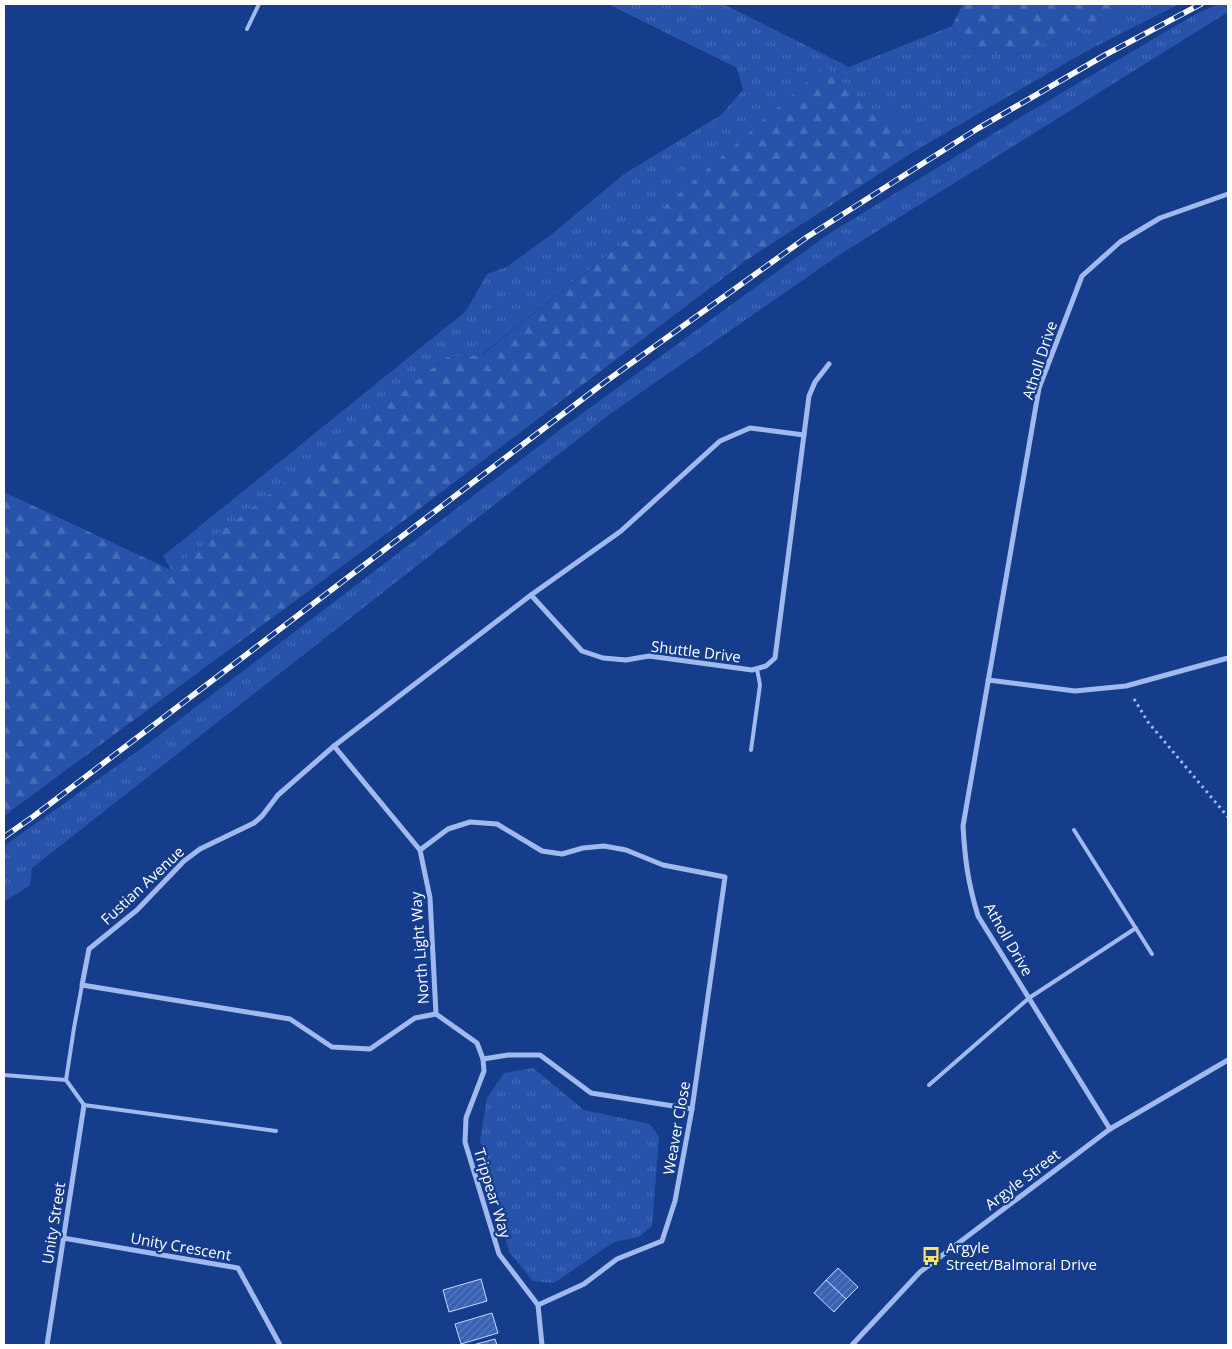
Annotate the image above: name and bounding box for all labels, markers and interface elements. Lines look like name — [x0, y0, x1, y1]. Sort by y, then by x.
street label: Atholl Drive — [1017, 318, 1061, 402]
street label: Shuttle Drive — [650, 636, 742, 666]
street label: Fustian Avenue — [96, 841, 188, 929]
street label: North Light Way — [405, 891, 433, 1005]
street label: Atholl Drive — [980, 899, 1038, 979]
street label: Weaver Close — [658, 1080, 694, 1176]
street label: Argyle Street — [980, 1144, 1064, 1214]
street label: Trippear Way — [470, 1146, 516, 1241]
street label: Unity Street — [37, 1181, 69, 1265]
street label: Unity Crescent — [129, 1227, 233, 1265]
place label: Argyle Street/Balmoral Drive — [946, 1237, 1097, 1274]
bus stop icon: Argyle Street/Balmoral Drive — [920, 1245, 942, 1267]

